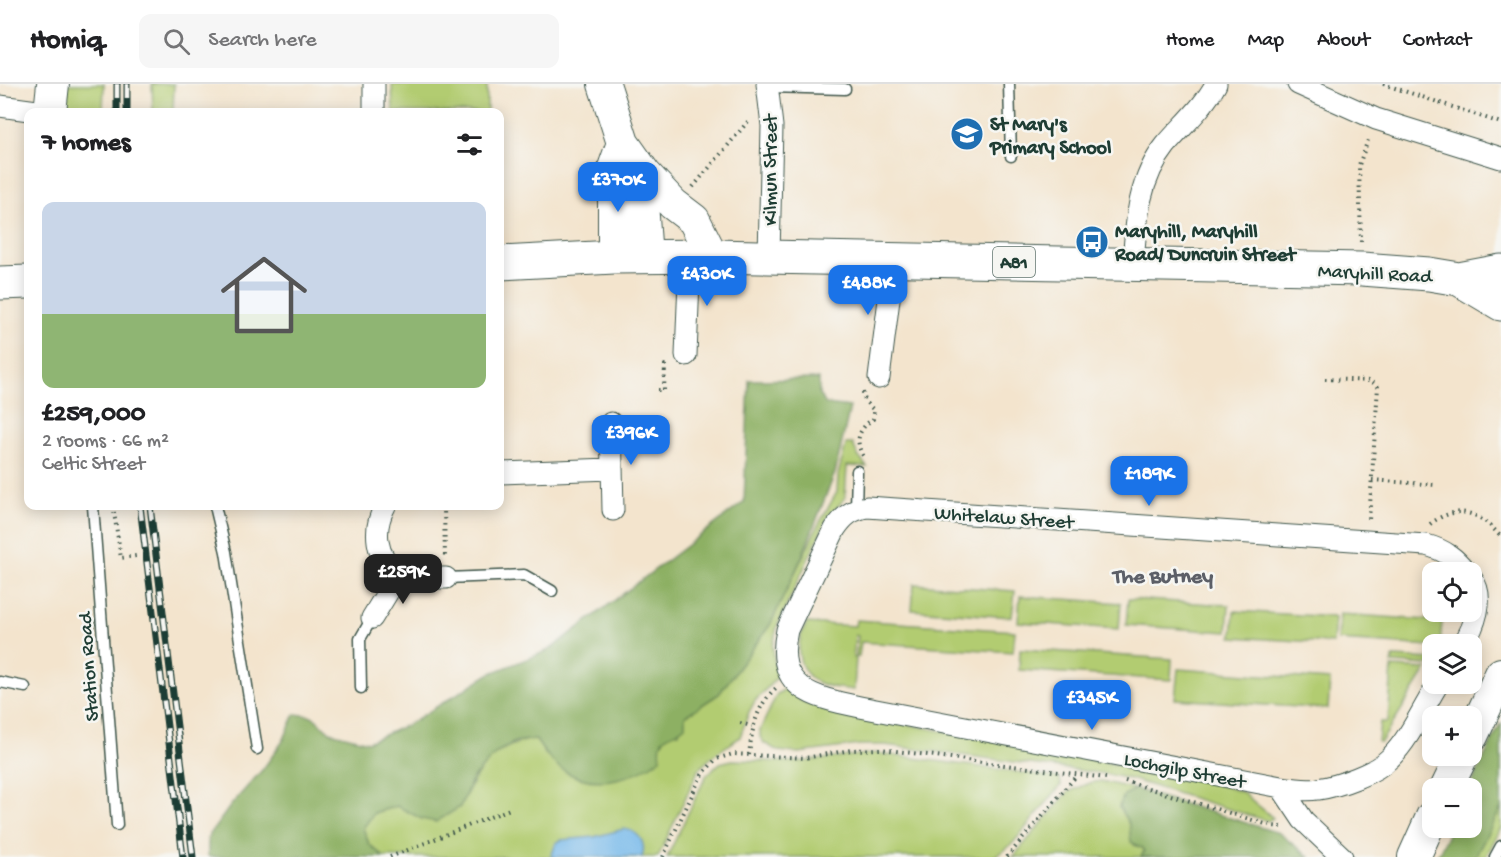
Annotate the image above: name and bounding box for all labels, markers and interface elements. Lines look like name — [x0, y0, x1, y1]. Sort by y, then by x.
search box — [139, 14, 559, 68]
text: Homiq — [30, 25, 103, 58]
icon: search — [160, 25, 193, 58]
text: Search here — [208, 28, 317, 54]
text: Home — [1166, 29, 1214, 54]
text: Map — [1247, 29, 1284, 54]
text: About — [1317, 29, 1370, 54]
text: Contact — [1403, 29, 1471, 54]
street label: Kilmun Street — [761, 113, 784, 225]
place label: St Mary's Primary School — [989, 115, 1112, 161]
school or university icon: St Mary's Primary School — [949, 116, 985, 152]
icon: filters — [453, 128, 486, 161]
text: 7 homes — [42, 129, 131, 160]
pin: £370K — [576, 162, 660, 213]
text: £370K — [592, 170, 644, 193]
place label: Maryhill, Maryhill Road/ Duncruin Street — [1114, 222, 1297, 268]
bus stop icon: Maryhill, Maryhill Road/ Duncruin Street — [1074, 224, 1110, 260]
icon: home — [210, 241, 318, 349]
road number: A81 — [993, 247, 1035, 277]
pin: £430K — [665, 256, 749, 307]
street label: Maryhill Road — [1317, 261, 1435, 290]
text: £430K — [681, 264, 733, 287]
pin: £488K — [826, 265, 910, 316]
text: £488K — [842, 273, 894, 296]
text: £259,000 — [42, 400, 145, 431]
pin: £396K — [589, 415, 673, 466]
text: £396K — [606, 423, 656, 446]
text: 2 rooms · 66 m² — [42, 431, 169, 454]
text: Celtic Street — [42, 454, 145, 477]
pin: £189K — [1107, 456, 1191, 507]
text: £189K — [1125, 464, 1173, 487]
street label: Whitelaw Street — [933, 503, 1076, 536]
pin: £259K — [361, 554, 445, 605]
text: £259K — [378, 562, 428, 585]
map controls — [1422, 562, 1482, 838]
button: locate — [1422, 562, 1482, 622]
district label: The Butney — [1111, 565, 1213, 591]
street label: Station Road — [75, 609, 106, 722]
button: layers — [1422, 634, 1482, 694]
pin: £345K — [1050, 680, 1134, 731]
text: £345K — [1067, 688, 1117, 711]
button: + — [1422, 706, 1482, 766]
street label: Lochgilp Street — [1122, 749, 1249, 796]
button: − — [1422, 778, 1482, 838]

